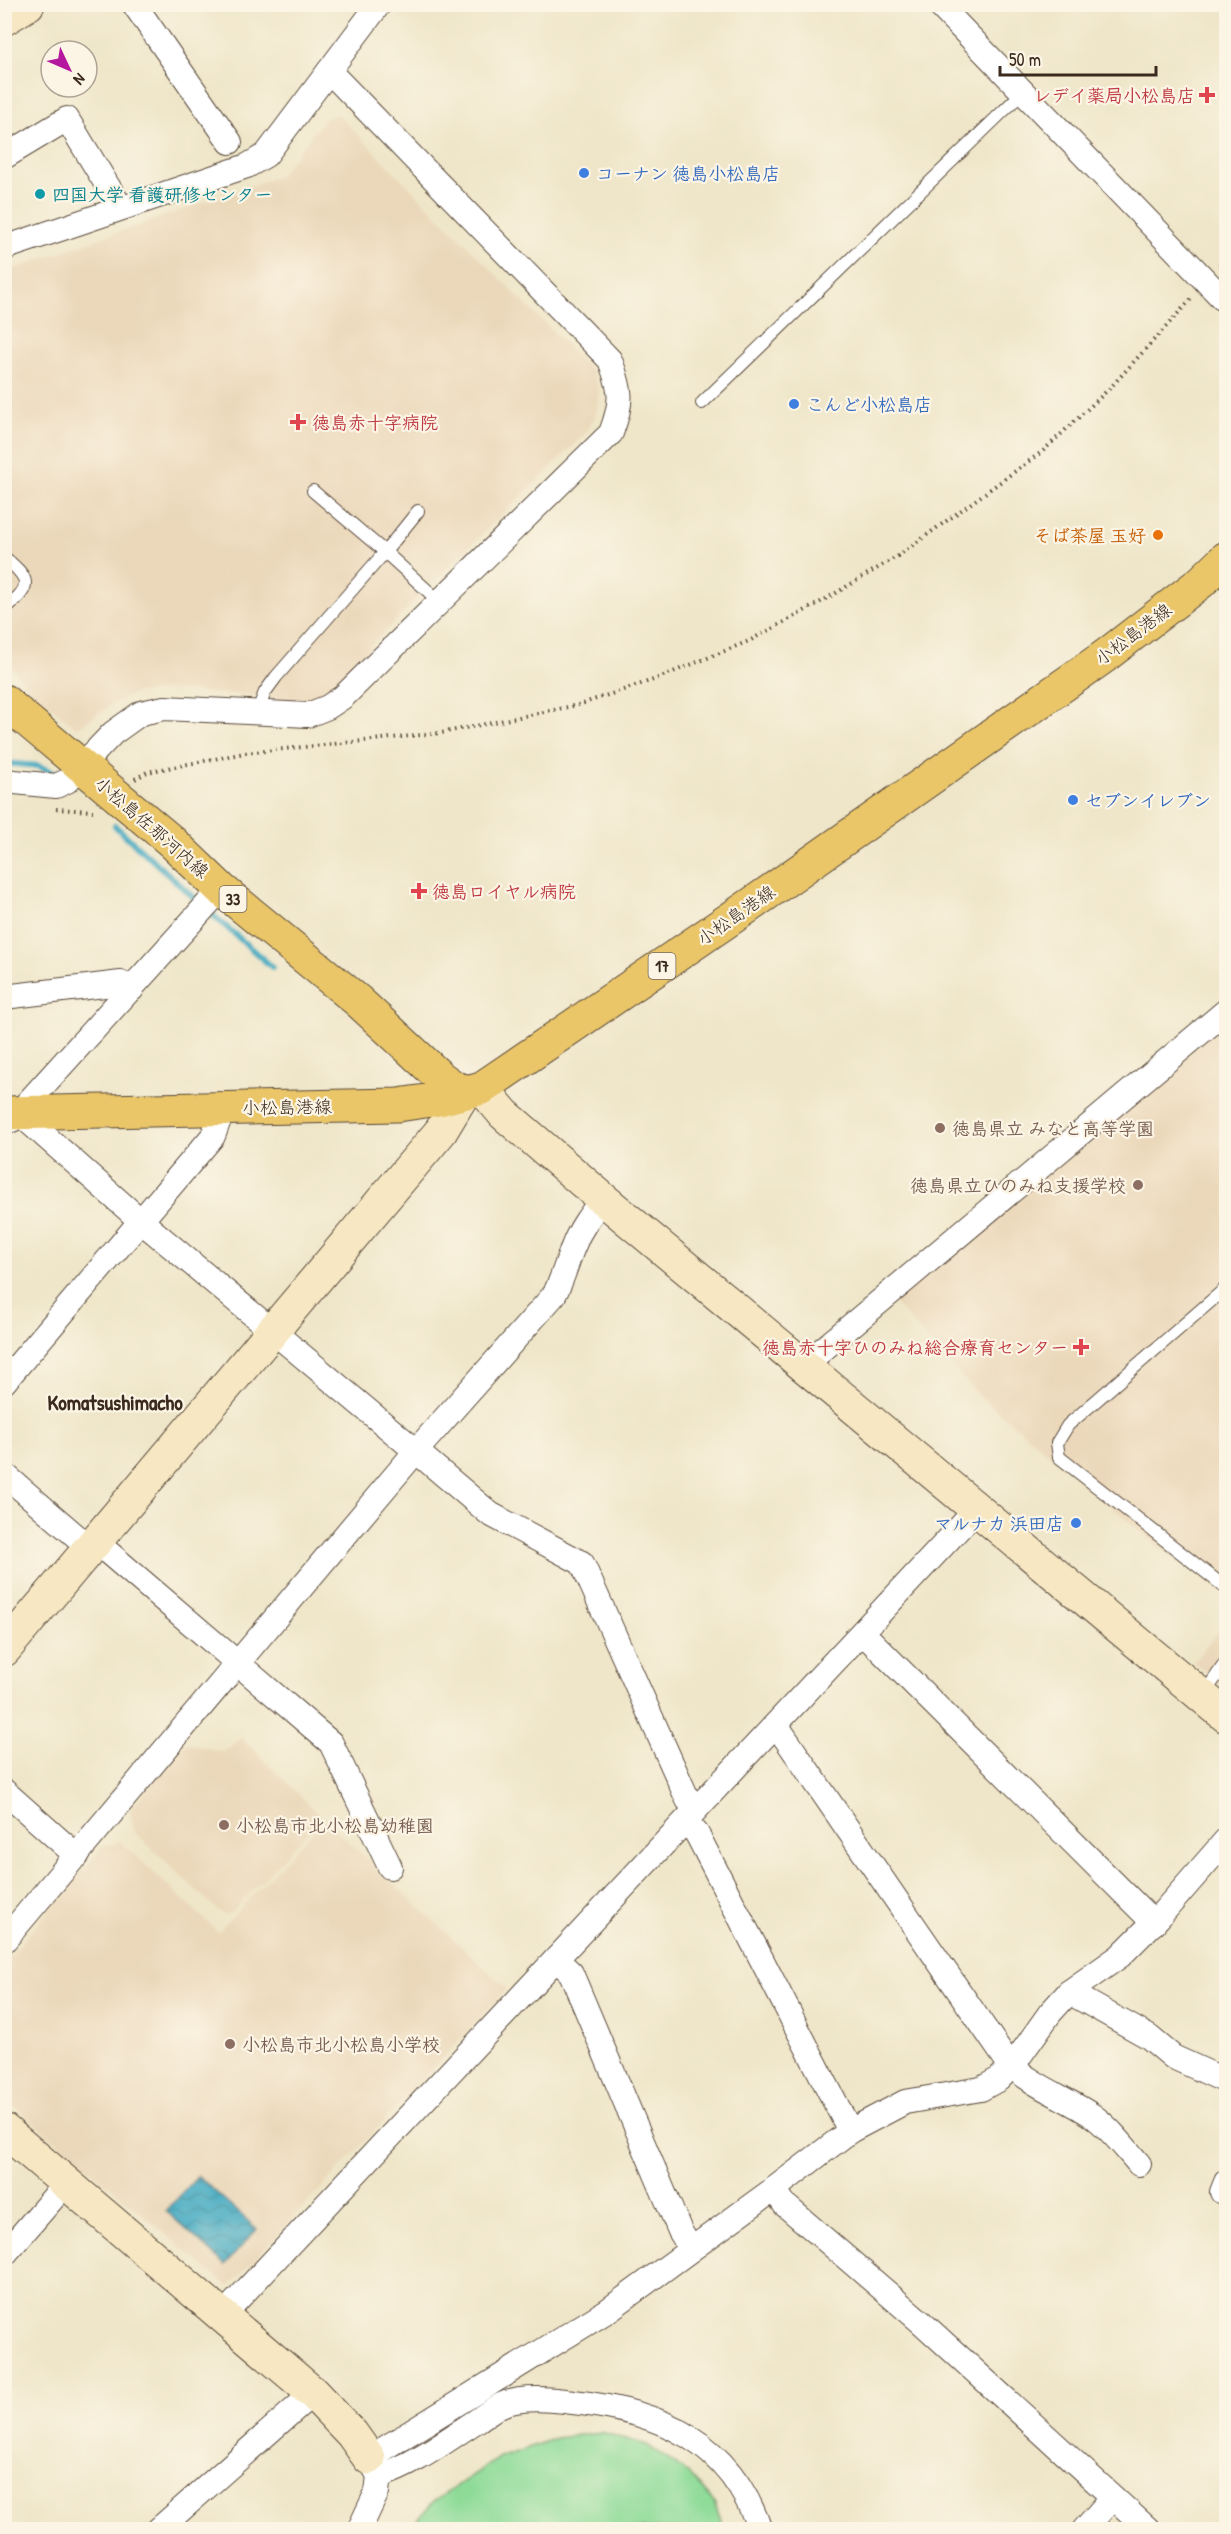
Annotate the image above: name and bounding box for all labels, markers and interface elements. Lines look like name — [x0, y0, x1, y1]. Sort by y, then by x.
north arrow — [39, 39, 99, 99]
scale bar — [1000, 39, 1156, 77]
text: 50 m — [1009, 47, 1041, 72]
text: N — [69, 69, 91, 90]
place label: レデイ薬局小松島店 — [1033, 83, 1195, 108]
marker: レデイ薬局小松島店 — [1200, 88, 1214, 102]
place label: コーナン 徳島小松島店 — [596, 161, 780, 186]
marker: コーナン 徳島小松島店 — [577, 166, 591, 180]
place label: 四国大学 看護研修センター — [52, 182, 272, 207]
marker: 四国大学 看護研修センター — [33, 187, 47, 201]
place label: こんど小松島店 — [806, 392, 932, 417]
marker: こんど小松島店 — [787, 397, 801, 411]
place label: 徳島赤十字病院 — [312, 410, 438, 435]
marker: 徳島赤十字病院 — [289, 413, 307, 431]
place label: そば茶屋 玉好 — [1034, 523, 1146, 548]
marker: そば茶屋 玉好 — [1151, 528, 1165, 542]
street label: 小松島港線 — [1090, 597, 1176, 671]
street label: 小松島佐那河内線 — [89, 770, 215, 884]
place label: セブンイレブン — [1085, 788, 1211, 813]
marker: セブンイレブン — [1066, 793, 1080, 807]
place label: 徳島ロイヤル病院 — [432, 879, 576, 904]
street label: 小松島港線 — [692, 879, 780, 951]
marker: 徳島ロイヤル病院 — [410, 882, 428, 900]
road number: 33 — [220, 886, 246, 912]
road number: 17 — [648, 953, 676, 979]
street label: 小松島港線 — [242, 1094, 332, 1120]
place label: 徳島県立 みなと高等学園 — [952, 1116, 1154, 1141]
marker: 徳島県立 みなと高等学園 — [933, 1121, 947, 1135]
place label: 徳島県立ひのみね支援学校 — [910, 1173, 1126, 1198]
marker: 徳島県立ひのみね支援学校 — [1131, 1178, 1145, 1192]
place label: 徳島赤十字ひのみね総合療育センター — [762, 1335, 1068, 1360]
marker: 徳島赤十字ひのみね総合療育センター — [1072, 1338, 1090, 1356]
district label: Komatsushimacho — [47, 1388, 183, 1417]
place label: マルナカ 浜田店 — [934, 1511, 1064, 1536]
marker: マルナカ 浜田店 — [1069, 1516, 1083, 1530]
place label: 小松島市北小松島幼稚園 — [236, 1813, 434, 1838]
marker: 小松島市北小松島幼稚園 — [217, 1818, 231, 1832]
place label: 小松島市北小松島小学校 — [242, 2032, 440, 2057]
marker: 小松島市北小松島小学校 — [223, 2037, 237, 2051]

